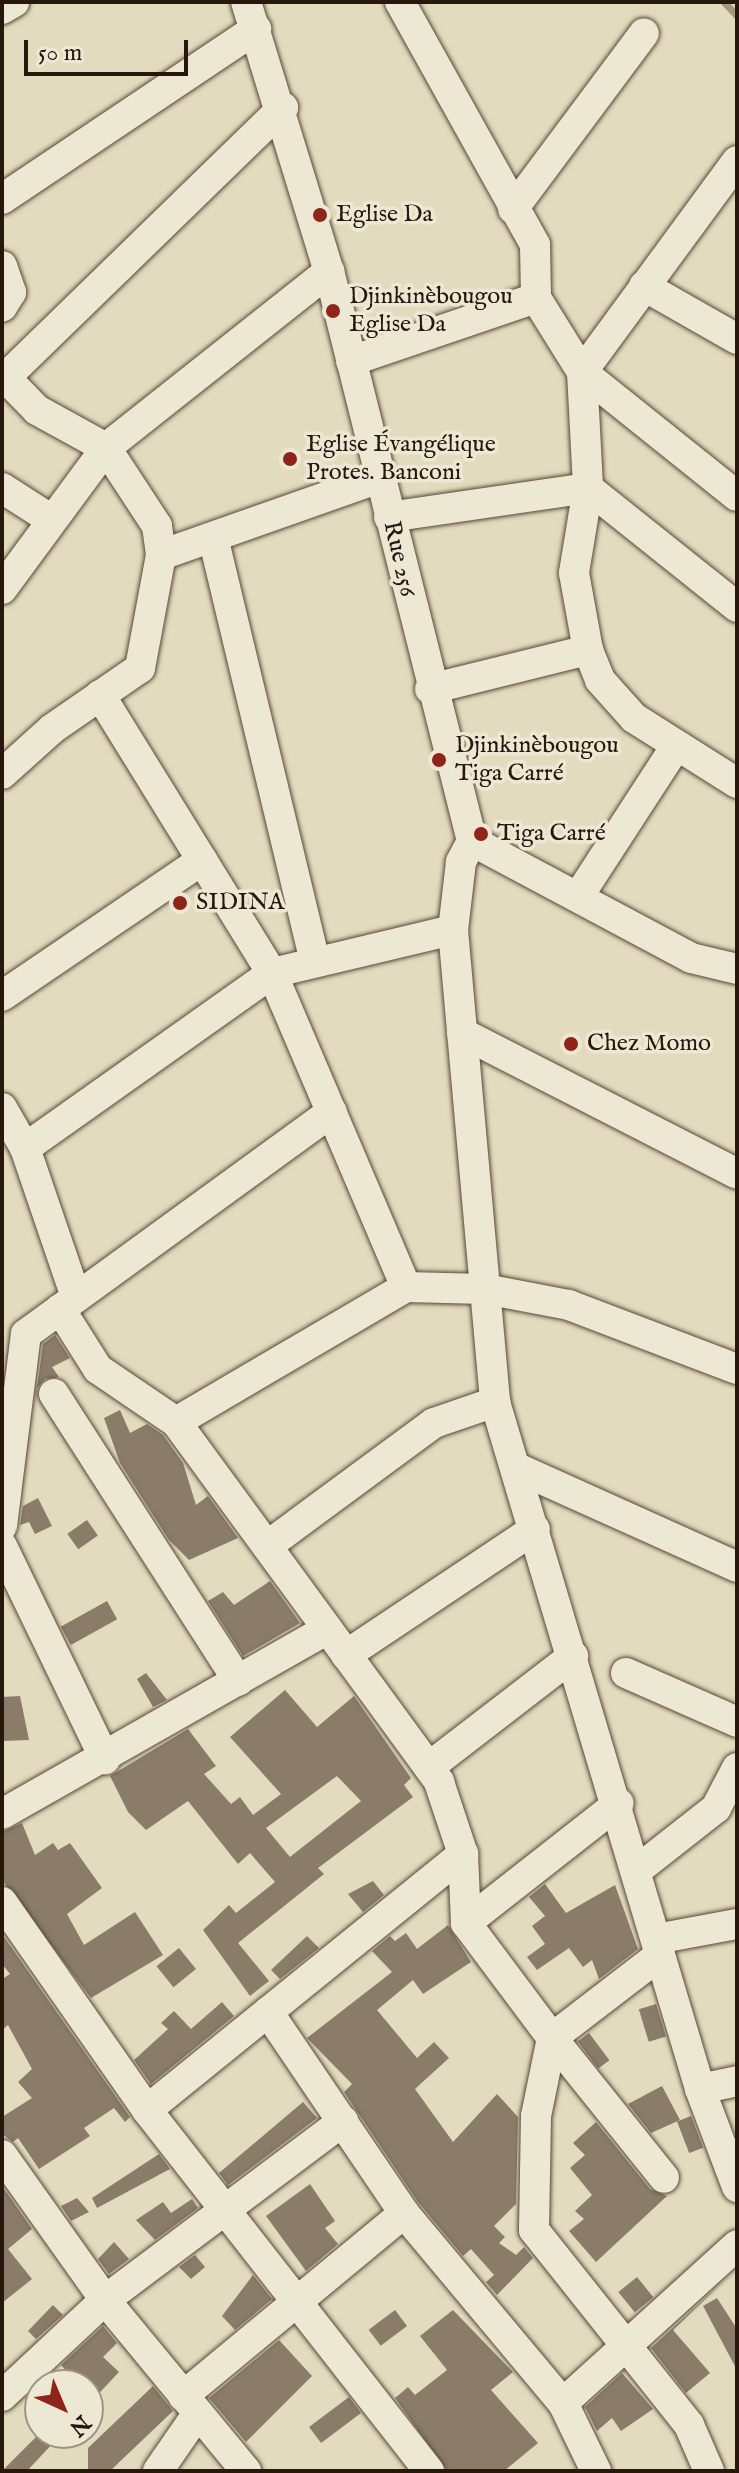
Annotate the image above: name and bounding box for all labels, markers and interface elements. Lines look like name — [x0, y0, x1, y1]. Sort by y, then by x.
scale bar — [28, 24, 192, 74]
text: 50 m — [38, 38, 82, 69]
place label: Eglise Da — [336, 201, 433, 229]
marker: Eglise Da — [311, 206, 329, 224]
place label: Djinkinèbougou Eglise Da — [349, 283, 513, 339]
marker: Djinkinèbougou Eglise Da — [324, 302, 342, 320]
place label: Eglise Évangélique Protes. Banconi — [306, 431, 496, 487]
marker: Eglise Évangélique Protes. Banconi — [281, 450, 299, 468]
street label: Rue 256 — [376, 518, 422, 600]
place label: Djinkinèbougou Tiga Carré — [455, 732, 619, 788]
marker: Djinkinèbougou Tiga Carré — [430, 751, 448, 769]
place label: Tiga Carré — [497, 820, 606, 848]
marker: Tiga Carré — [472, 825, 490, 843]
place label: SIDINA — [196, 889, 284, 917]
marker: SIDINA — [171, 894, 189, 912]
place label: Chez Momo — [587, 1030, 711, 1058]
marker: Chez Momo — [562, 1035, 580, 1053]
north arrow — [24, 2369, 104, 2449]
text: N — [63, 2408, 96, 2442]

